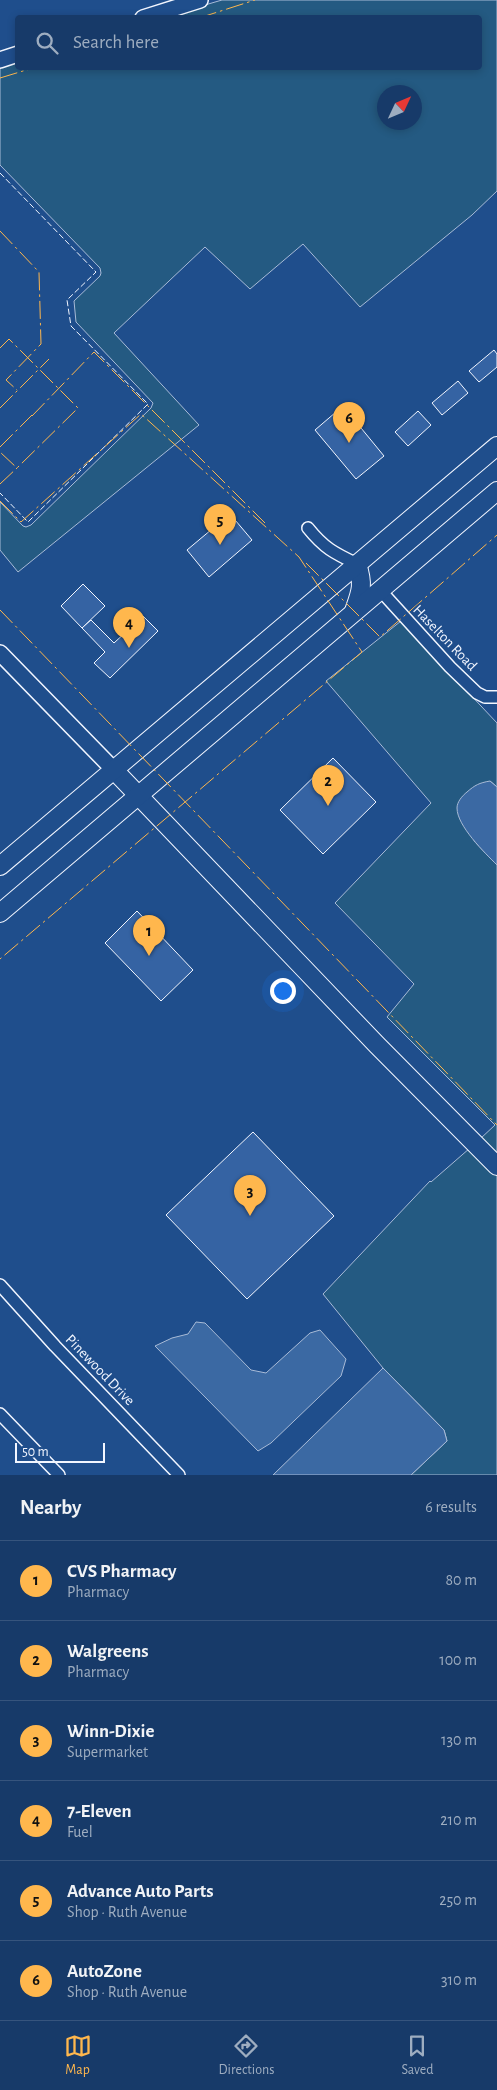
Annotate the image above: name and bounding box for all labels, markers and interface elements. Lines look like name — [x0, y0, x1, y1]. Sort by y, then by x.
search box — [15, 15, 482, 70]
icon: search — [33, 29, 61, 57]
text: Search here — [73, 33, 159, 52]
north arrow — [377, 85, 422, 130]
pin: 6 — [333, 402, 365, 443]
pin: 5 — [204, 504, 236, 545]
street label: Haselton Road — [410, 602, 480, 674]
pin: 4 — [113, 607, 145, 648]
pin: 2 — [312, 765, 344, 806]
pin: 1 — [133, 915, 165, 956]
your location — [270, 978, 296, 1004]
pin: 3 — [234, 1175, 266, 1216]
street label: Pinewood Drive — [63, 1332, 137, 1408]
scale bar — [15, 1440, 105, 1463]
text: 50 m — [22, 1445, 49, 1459]
text: Nearby — [20, 1497, 81, 1518]
text: 6 results — [425, 1499, 477, 1515]
text: CVS Pharmacy — [67, 1562, 177, 1581]
text: 1 — [33, 1572, 39, 1588]
text: 80 m — [446, 1572, 477, 1588]
text: Pharmacy — [67, 1584, 129, 1600]
text: Walgreens — [67, 1642, 149, 1661]
text: 2 — [32, 1652, 40, 1668]
text: 100 m — [439, 1652, 477, 1668]
text: Pharmacy — [67, 1664, 129, 1680]
text: Winn-Dixie — [67, 1722, 154, 1741]
text: 3 — [33, 1732, 39, 1748]
text: 130 m — [441, 1732, 477, 1748]
text: Supermarket — [67, 1744, 148, 1760]
text: 7-Eleven — [67, 1802, 131, 1821]
text: 4 — [32, 1812, 40, 1828]
text: 210 m — [440, 1812, 477, 1828]
text: Fuel — [67, 1824, 93, 1840]
text: Advance Auto Parts — [67, 1882, 214, 1901]
text: 5 — [33, 1892, 39, 1908]
text: 250 m — [439, 1892, 477, 1908]
text: Shop · Ruth Avenue — [67, 1904, 187, 1920]
text: AutoZone — [67, 1962, 142, 1981]
text: 6 — [32, 1972, 40, 1988]
text: 310 m — [441, 1972, 477, 1988]
text: Shop · Ruth Avenue — [67, 1984, 187, 2000]
tab: Map — [64, 2032, 92, 2079]
tab: Directions — [219, 2032, 274, 2079]
tab: Saved — [401, 2032, 433, 2079]

